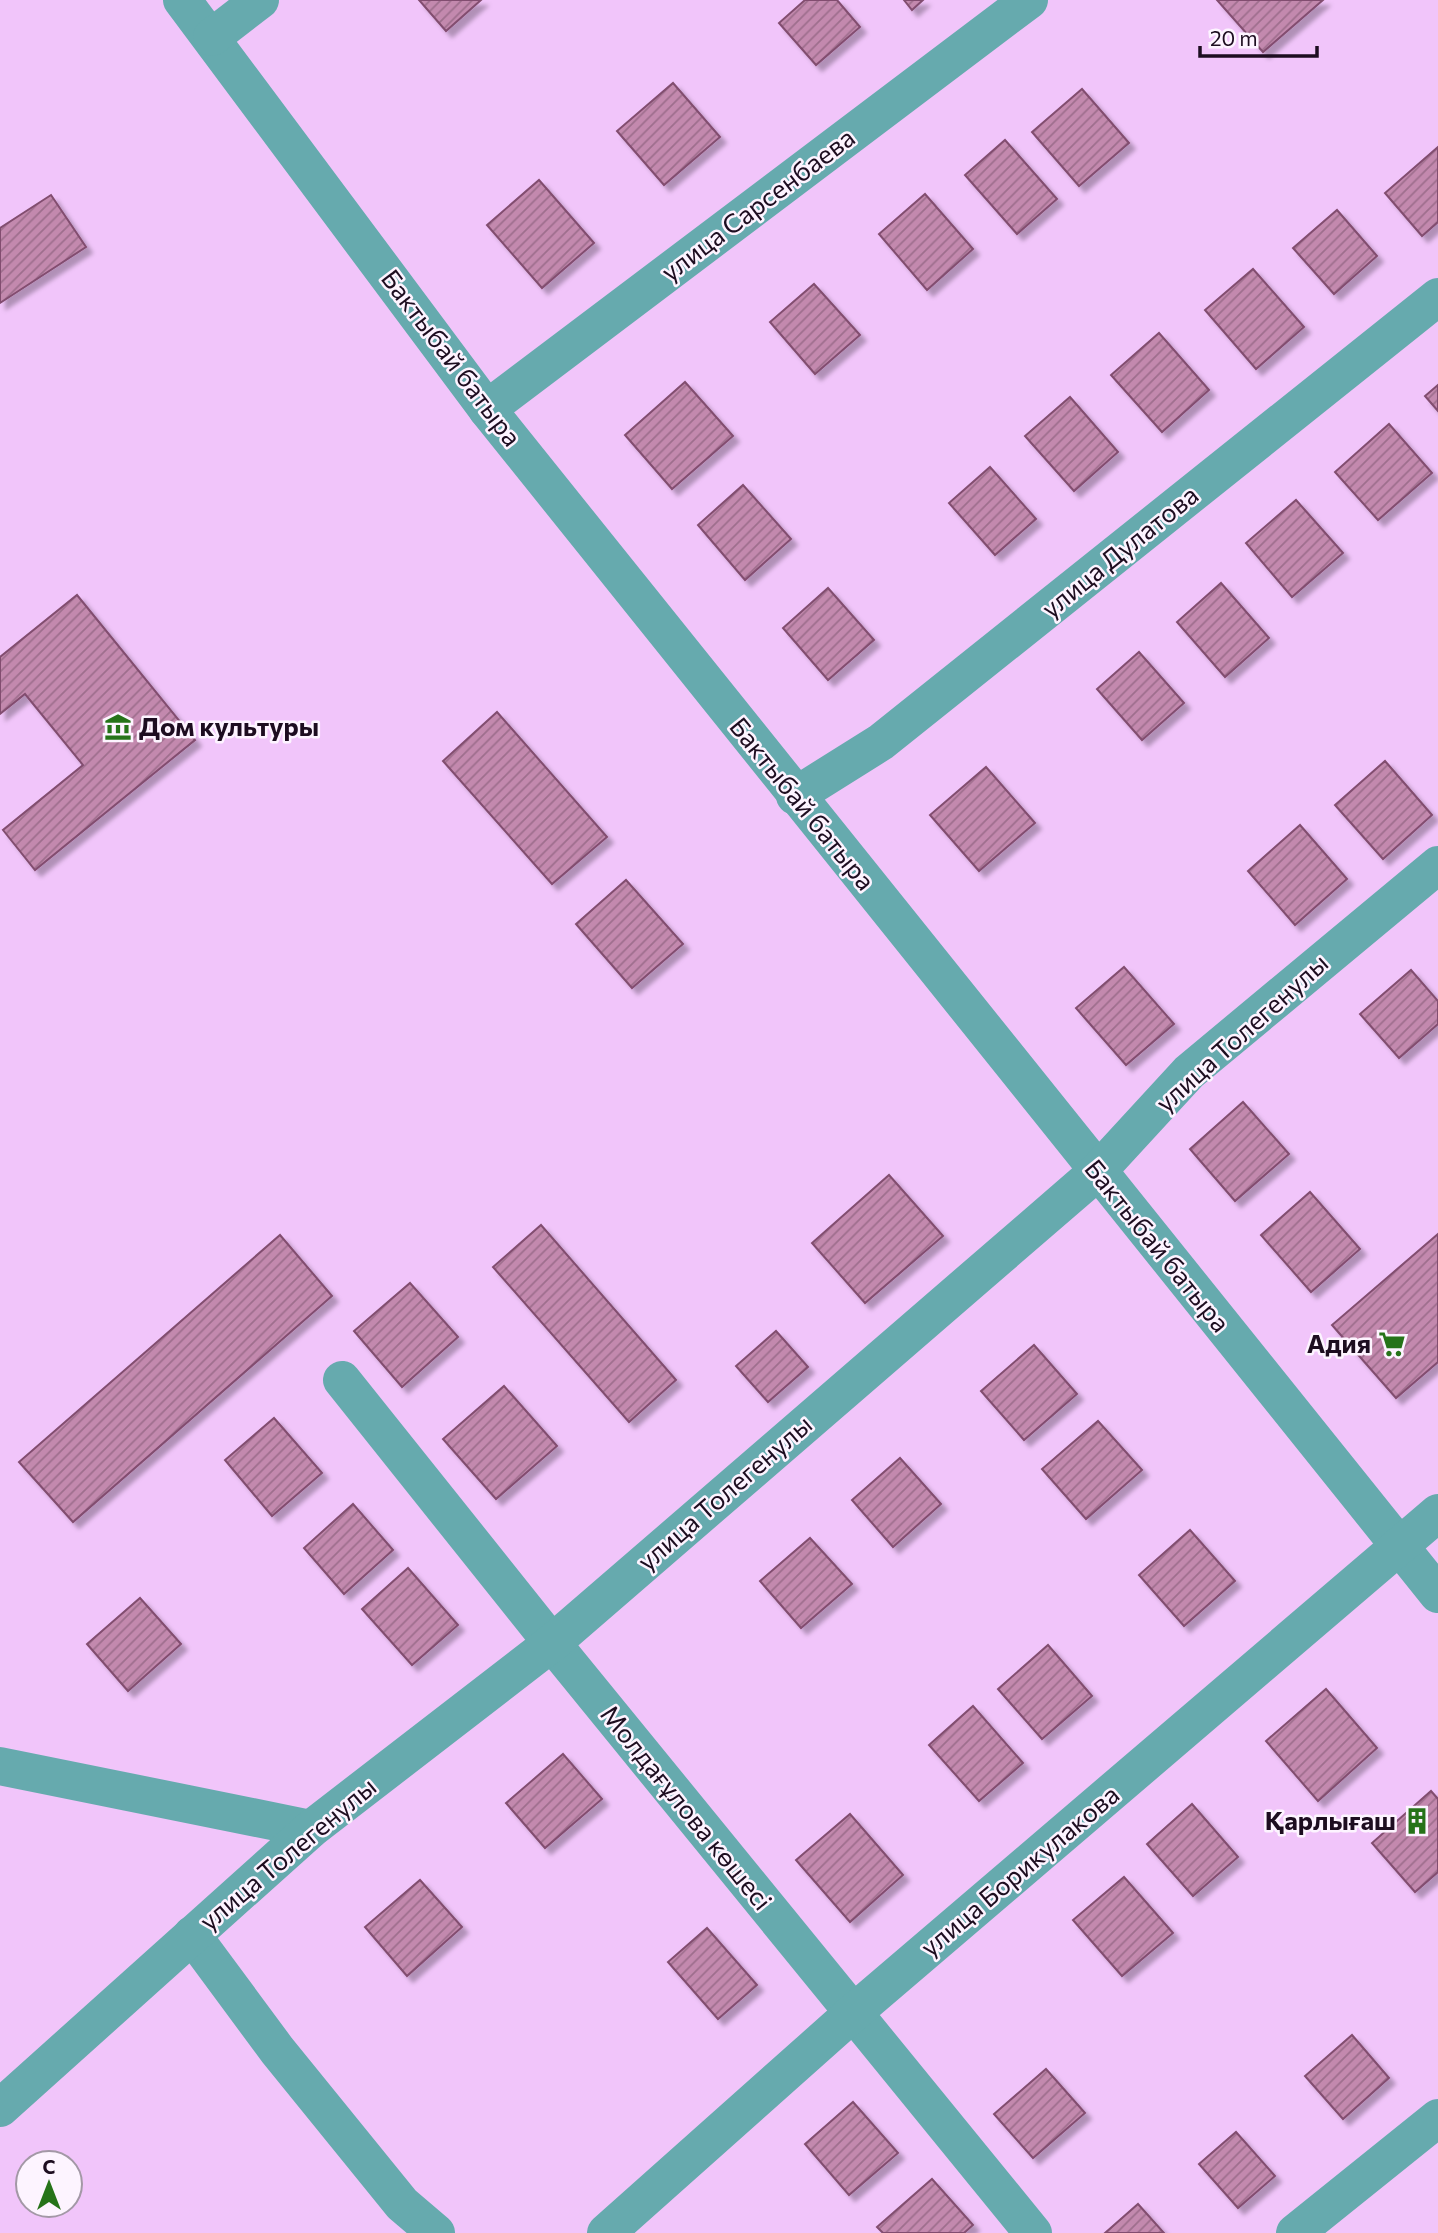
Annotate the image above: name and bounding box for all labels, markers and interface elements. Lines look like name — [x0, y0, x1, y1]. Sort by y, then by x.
scale bar — [1200, 14, 1317, 58]
text: 20 m — [1210, 25, 1258, 50]
street label: улица Сарсенбаева — [654, 121, 860, 287]
street label: Бактыбай батыра — [376, 263, 529, 451]
street label: улица Дулатова — [1035, 478, 1204, 623]
place label: Дом культуры — [139, 710, 319, 741]
street label: Бактыбай батыра — [724, 711, 882, 896]
museum icon: Дом культуры — [103, 712, 133, 742]
street label: улица Толегенулы — [1149, 946, 1333, 1117]
street label: Бактыбай батыра — [1079, 1153, 1237, 1338]
place label: Адия — [1307, 1327, 1371, 1358]
supermarket icon: Адия — [1377, 1329, 1407, 1359]
street label: улица Толегенулы — [630, 1408, 818, 1576]
street label: Молдағұлова көшесі — [595, 1698, 779, 1916]
street label: улица Толегенулы — [192, 1770, 382, 1936]
street label: улица Борикулакова — [914, 1778, 1124, 1962]
place label: Қарлығаш — [1265, 1804, 1396, 1835]
building icon: Қарлығаш — [1402, 1806, 1432, 1836]
north arrow — [14, 2149, 84, 2219]
text: С — [43, 2155, 56, 2178]

